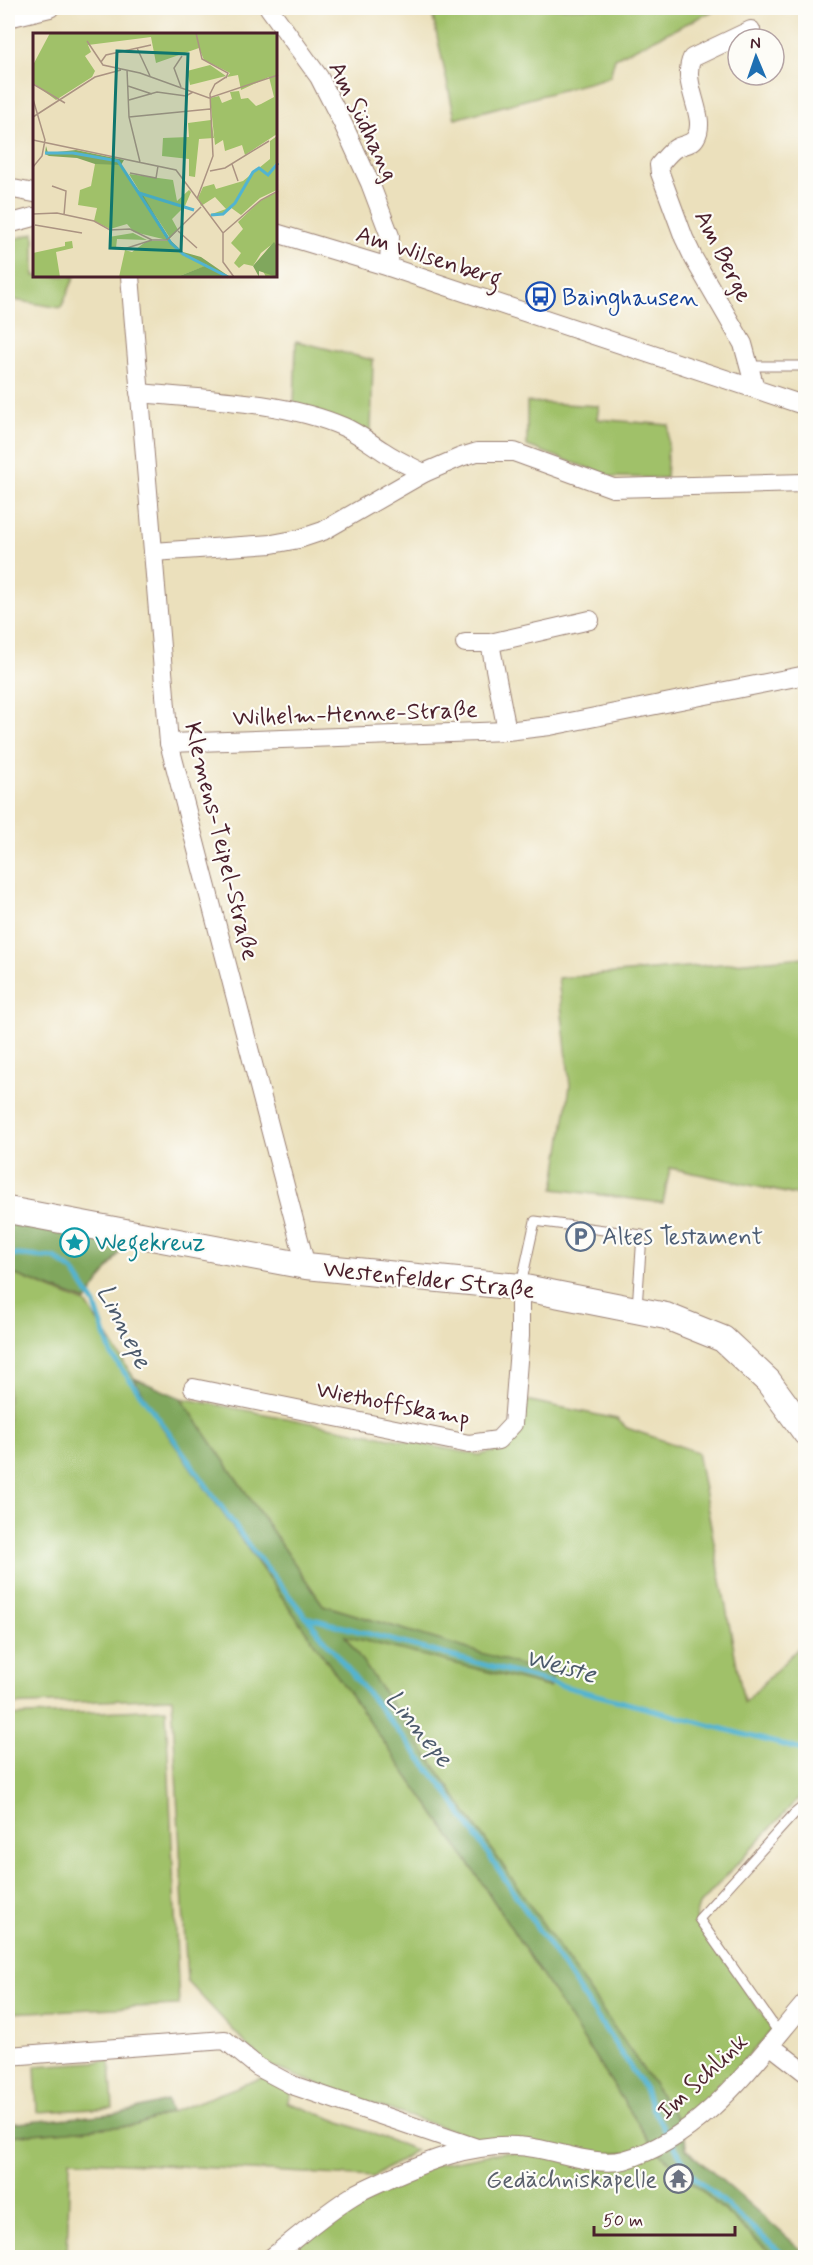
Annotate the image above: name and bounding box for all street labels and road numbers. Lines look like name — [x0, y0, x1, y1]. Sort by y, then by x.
street label: Am Südhang — [320, 57, 405, 187]
street label: Am Berge — [686, 205, 759, 308]
street label: Am Wilsenberg — [351, 219, 505, 298]
street label: Wilhelm-Henne-Straße — [232, 695, 478, 734]
street label: Klemens-Teipel-Straße — [176, 719, 265, 964]
street label: Westenfelder Straße — [321, 1254, 536, 1307]
street label: Wiethoffskamp — [313, 1374, 472, 1435]
street label: Im Schlink — [651, 2027, 755, 2127]

